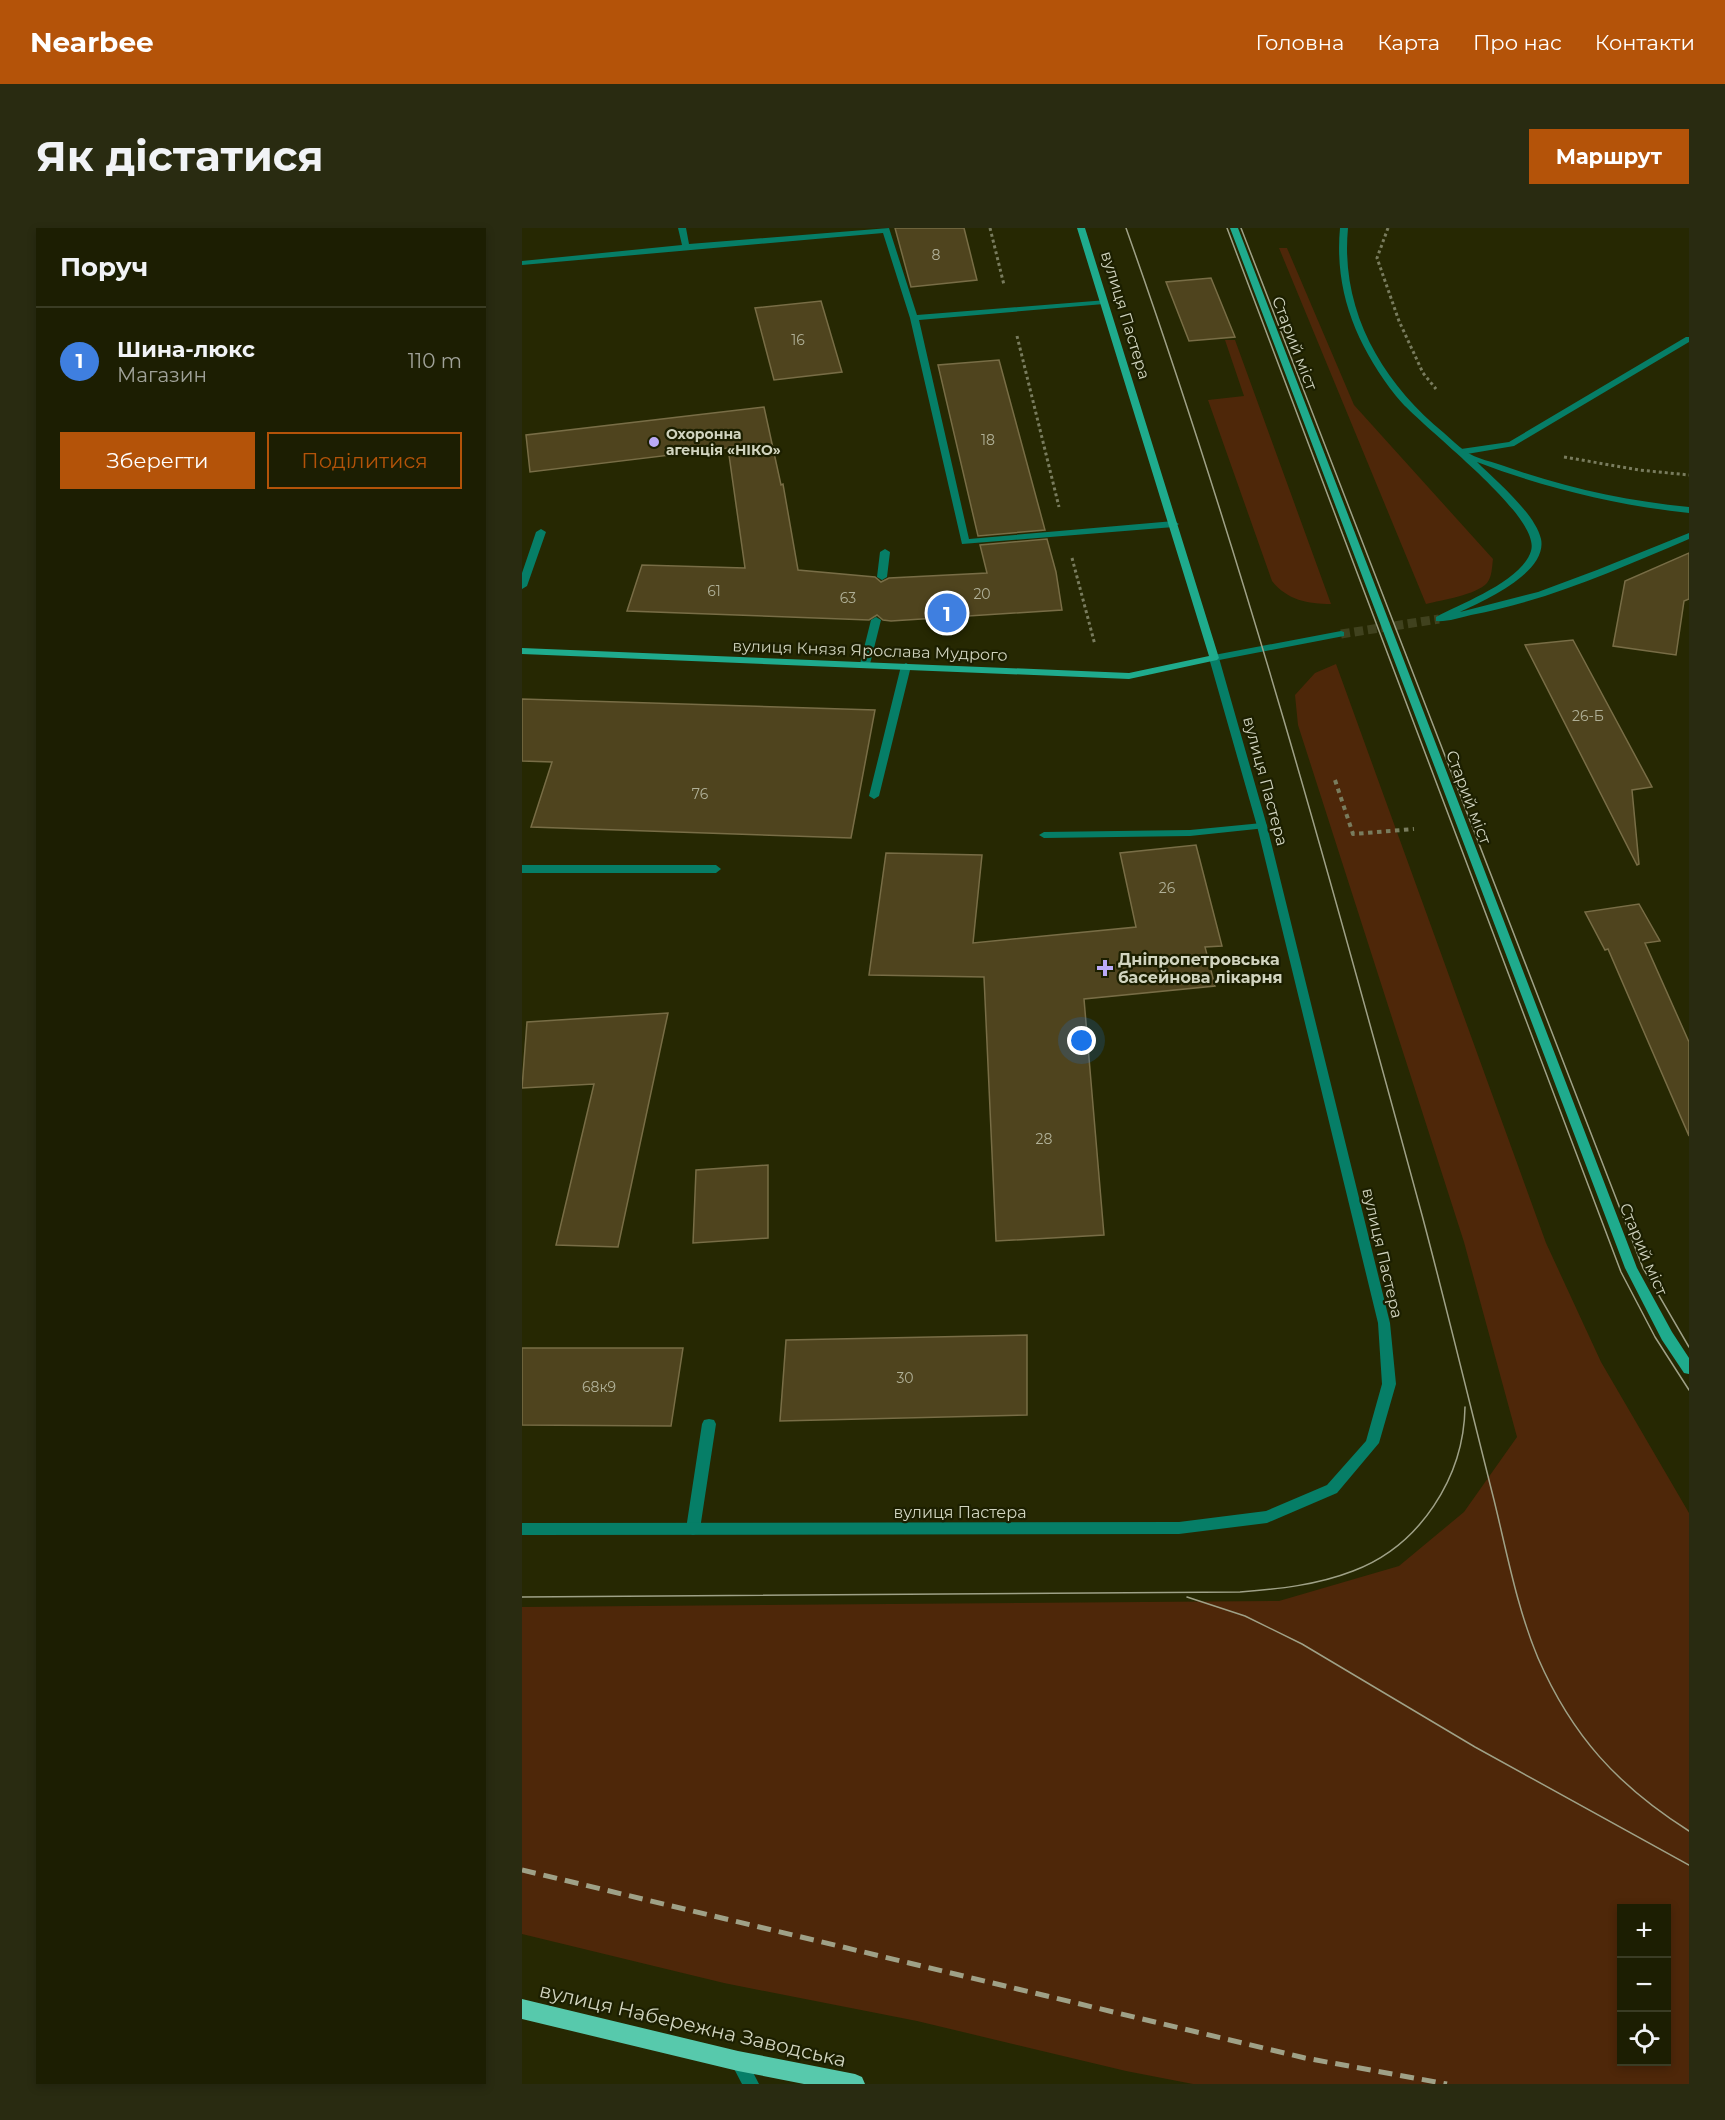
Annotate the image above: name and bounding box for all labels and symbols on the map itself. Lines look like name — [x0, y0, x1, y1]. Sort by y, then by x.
house number: 8 — [932, 246, 941, 264]
street label: вулиця Пастера — [1097, 249, 1154, 381]
street label: Старий міст — [1268, 294, 1321, 393]
house number: 16 — [791, 331, 805, 349]
place label: Охоронна агенція «НІКО» — [666, 425, 781, 459]
house number: 18 — [981, 431, 995, 449]
marker: Охоронна агенція «НІКО» — [647, 435, 661, 449]
house number: 61 — [707, 582, 721, 600]
house number: 20 — [973, 585, 991, 603]
house number: 63 — [840, 589, 856, 607]
pin: 1 — [928, 590, 966, 636]
street label: вулиця Князя Ярослава Мудрого — [732, 636, 1008, 665]
house number: 26-Б — [1572, 707, 1604, 725]
street label: вулиця Пастера — [1239, 714, 1292, 848]
street label: Старий міст — [1442, 748, 1495, 847]
house number: 76 — [692, 785, 709, 803]
house number: 26 — [1159, 879, 1176, 897]
place label: Дніпропетровська басейнова лікарня — [1118, 950, 1283, 987]
marker: Дніпропетровська басейнова лікарня — [1096, 959, 1114, 977]
your location — [1067, 1026, 1096, 1055]
house number: 28 — [1036, 1130, 1053, 1148]
street label: вулиця Пастера — [1358, 1186, 1407, 1320]
street label: Старий міст — [1616, 1200, 1672, 1299]
house number: 30 — [896, 1369, 914, 1387]
house number: 68к9 — [582, 1378, 616, 1396]
street label: вулиця Пастера — [894, 1503, 1026, 1522]
street label: вулиця Набережна Заводська — [537, 1978, 849, 2072]

